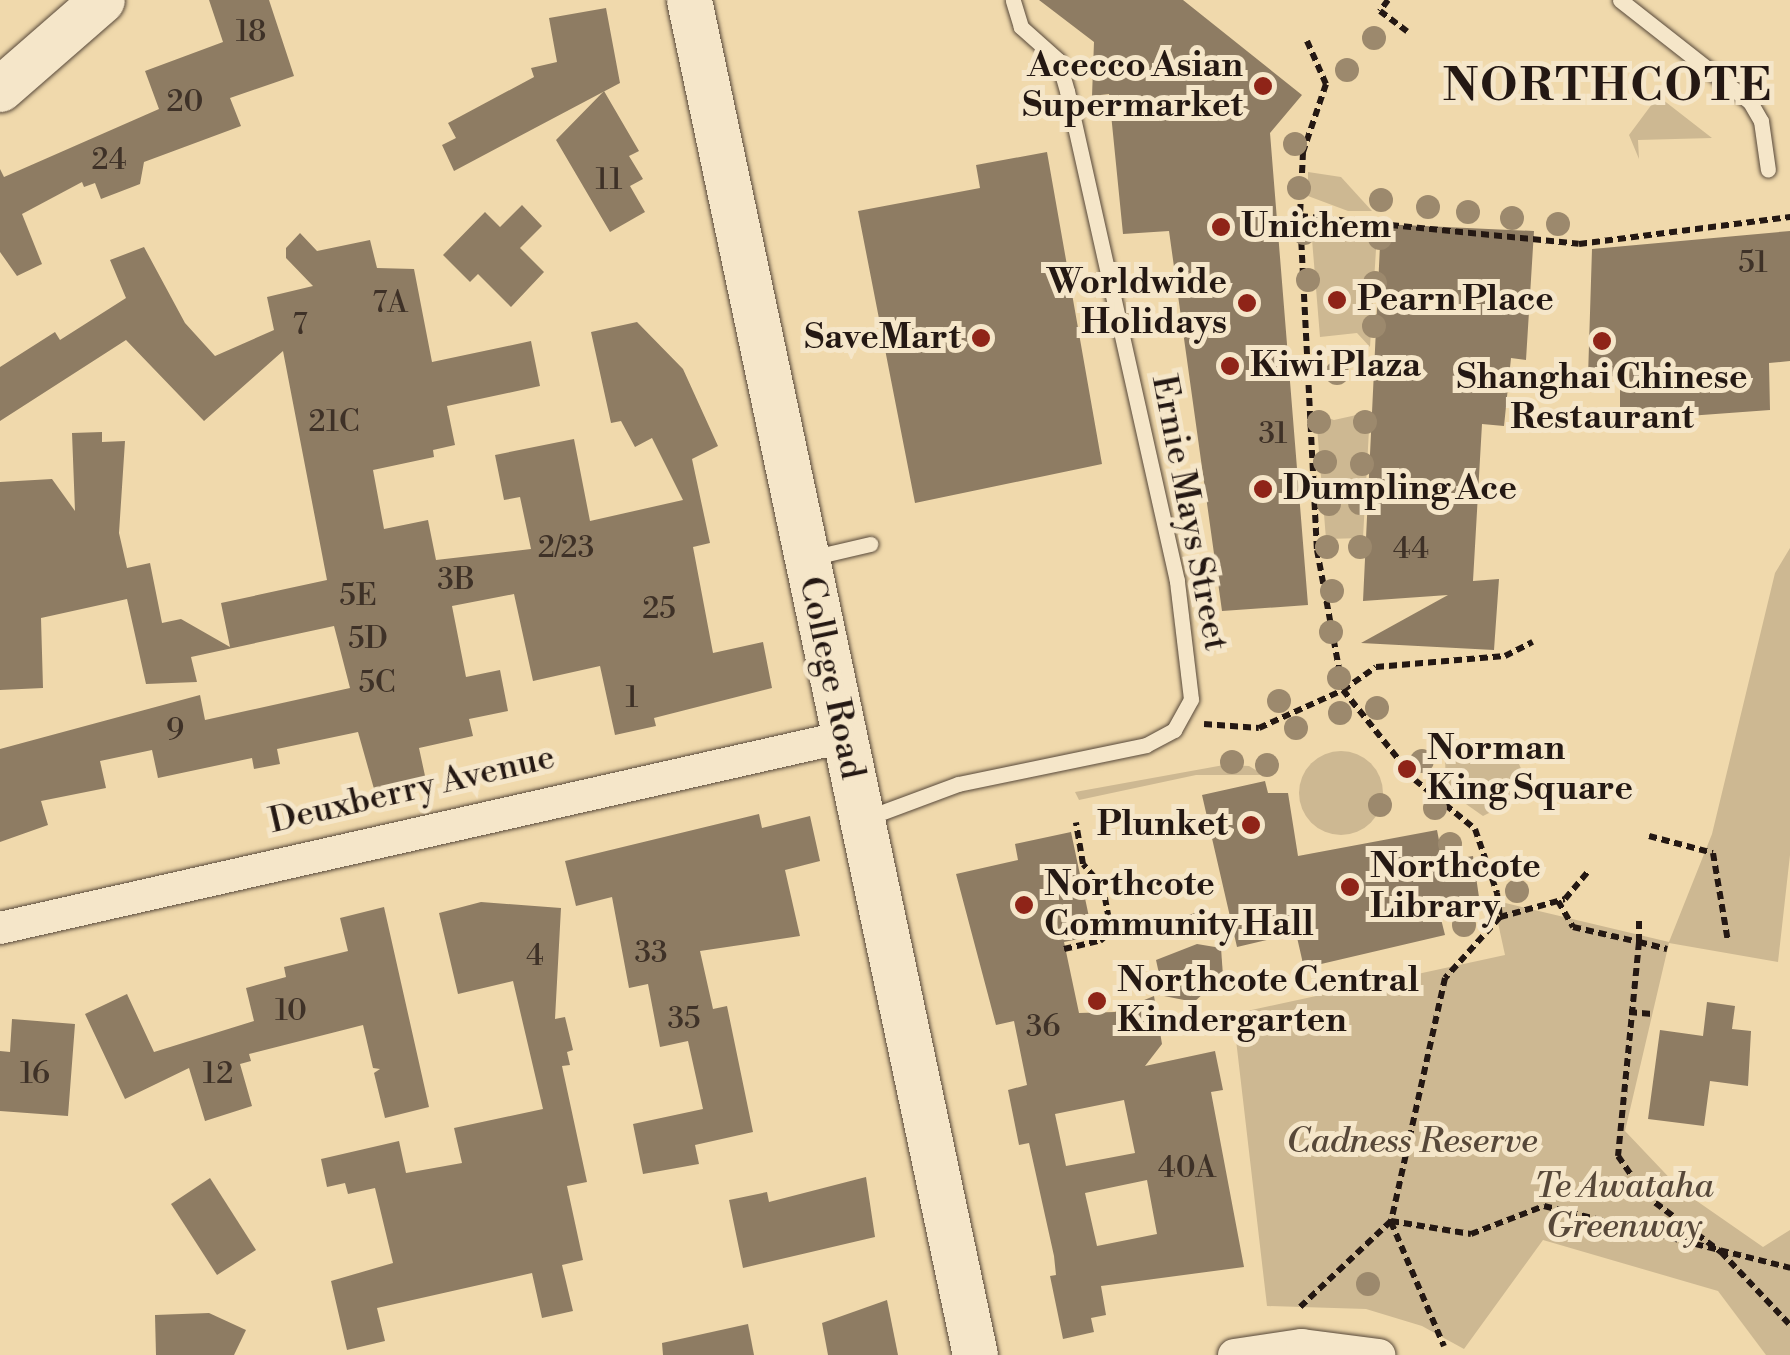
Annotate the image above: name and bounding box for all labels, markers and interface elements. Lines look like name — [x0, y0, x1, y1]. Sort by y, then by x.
house number: 18 — [236, 14, 266, 50]
place label: Acecco Asian Supermarket — [1022, 45, 1243, 127]
district label: NORTHCOTE — [1443, 60, 1773, 114]
marker: Acecco Asian Supermarket — [1252, 75, 1274, 97]
house number: 20 — [167, 84, 203, 120]
house number: 24 — [91, 142, 127, 178]
house number: 11 — [596, 162, 622, 198]
place label: Unichem — [1241, 206, 1391, 248]
marker: Unichem — [1210, 216, 1232, 238]
house number: 51 — [1738, 245, 1768, 281]
place label: Worldwide Holidays — [1047, 262, 1227, 344]
place label: Pearn Place — [1357, 279, 1554, 321]
house number: 7A — [372, 285, 408, 321]
marker: Pearn Place — [1326, 289, 1348, 311]
marker: Worldwide Holidays — [1236, 292, 1258, 314]
house number: 7 — [292, 307, 308, 343]
place label: SaveMart — [804, 317, 961, 359]
marker: SaveMart — [970, 327, 992, 349]
marker: Shanghai Chinese Restaurant — [1591, 330, 1613, 352]
place label: Kiwi Plaza — [1250, 345, 1421, 387]
marker: Kiwi Plaza — [1219, 355, 1241, 377]
place label: Shanghai Chinese Restaurant — [1457, 357, 1747, 439]
street label: Ernie Mays Street — [1142, 371, 1236, 655]
house number: 21C — [309, 404, 359, 440]
house number: 31 — [1259, 416, 1287, 452]
place label: Dumpling Ace — [1283, 468, 1517, 510]
marker: Dumpling Ace — [1252, 478, 1274, 500]
house number: 2/23 — [538, 530, 594, 566]
house number: 44 — [1393, 531, 1429, 567]
house number: 3B — [437, 562, 475, 598]
street label: College Road — [789, 573, 873, 783]
house number: 5E — [339, 578, 377, 614]
house number: 25 — [642, 591, 676, 627]
house number: 5D — [348, 621, 388, 657]
house number: 5C — [358, 665, 396, 701]
house number: 1 — [626, 680, 638, 716]
house number: 9 — [166, 712, 184, 748]
place label: Norman King Square — [1427, 728, 1633, 810]
street label: Deuxberry Avenue — [265, 737, 559, 843]
marker: Norman King Square — [1396, 758, 1418, 780]
place label: Plunket — [1097, 804, 1228, 846]
marker: Plunket — [1238, 812, 1264, 838]
place label: Northcote Library — [1370, 846, 1541, 928]
place label: Northcote Community Hall — [1044, 864, 1314, 946]
marker: Northcote Library — [1339, 876, 1361, 898]
marker: Northcote Community Hall — [1013, 894, 1035, 916]
house number: 33 — [634, 935, 668, 971]
house number: 4 — [526, 938, 544, 974]
place label: Northcote Central Kindergarten — [1117, 960, 1419, 1042]
marker: Northcote Central Kindergarten — [1086, 990, 1108, 1012]
house number: 10 — [275, 993, 307, 1029]
house number: 35 — [667, 1001, 701, 1037]
house number: 36 — [1026, 1009, 1060, 1045]
house number: 16 — [20, 1056, 50, 1092]
house number: 12 — [203, 1056, 233, 1092]
park label: Cadness Reserve — [1286, 1121, 1538, 1163]
house number: 40A — [1158, 1150, 1216, 1186]
park label: Te Awataha Greenway — [1534, 1166, 1714, 1248]

